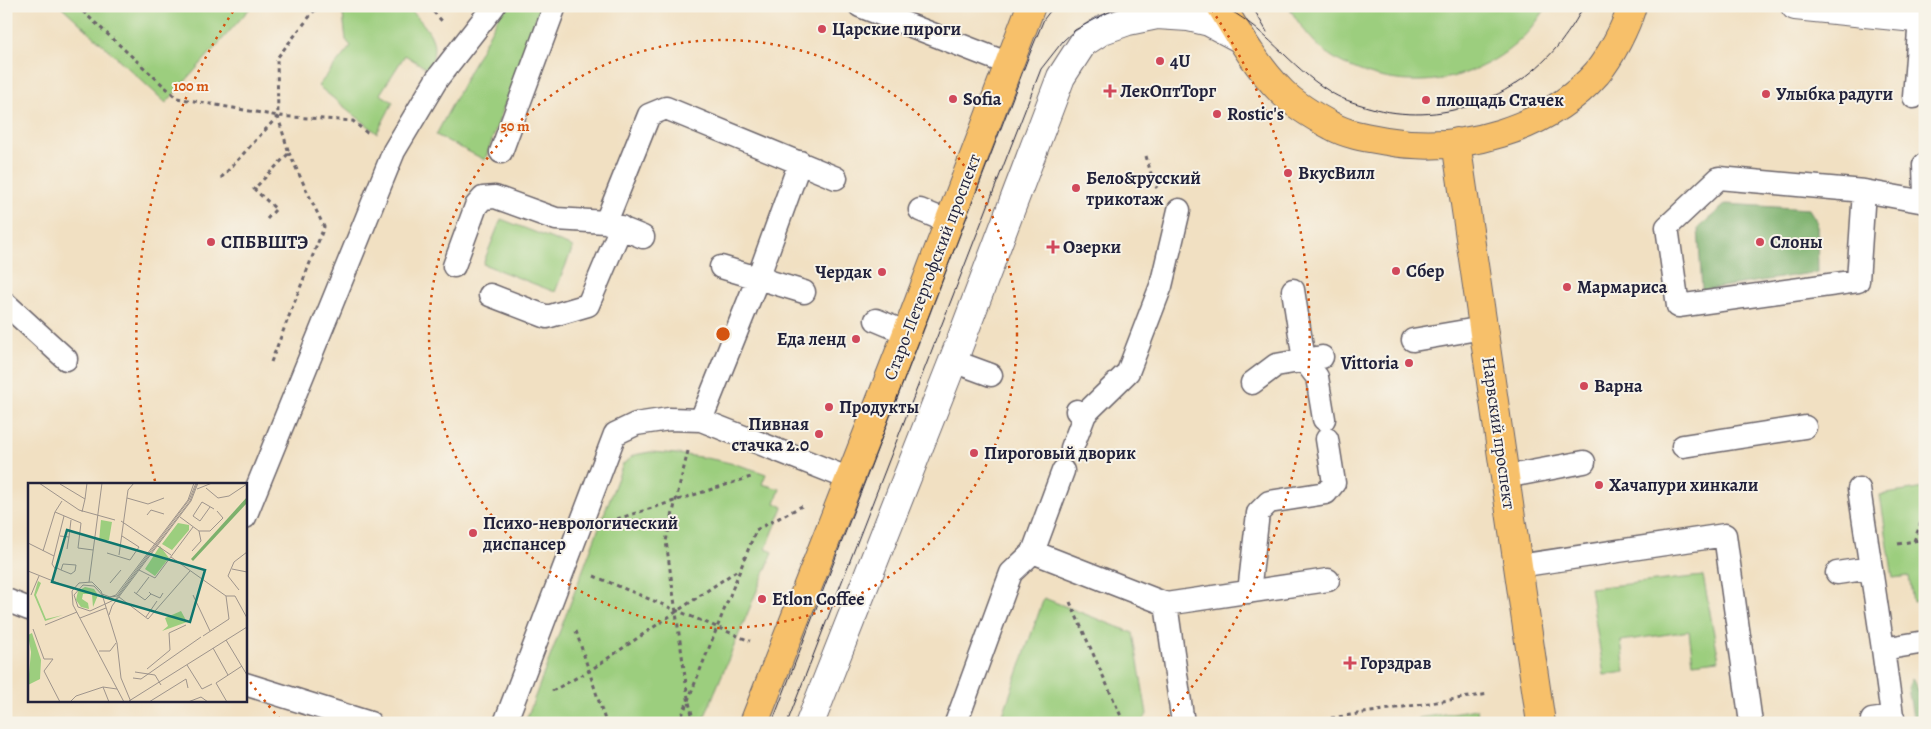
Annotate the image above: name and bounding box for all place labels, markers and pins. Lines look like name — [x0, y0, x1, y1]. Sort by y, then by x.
place label: Царские пироги — [832, 17, 962, 41]
marker: Царские пироги — [816, 23, 828, 35]
place label: 4U — [1170, 49, 1190, 73]
marker: 4U — [1154, 55, 1166, 67]
place label: ЛекОптТорг — [1120, 79, 1216, 103]
place label: Улыбка радуги — [1776, 82, 1893, 106]
marker: ЛекОптТорг — [1104, 85, 1116, 97]
place label: Sofia — [963, 87, 1002, 111]
place label: площадь Стачек — [1436, 88, 1564, 112]
marker: Улыбка радуги — [1760, 88, 1772, 100]
marker: Sofia — [947, 93, 959, 105]
marker: площадь Стачек — [1420, 94, 1432, 106]
place label: Rostic's — [1227, 102, 1284, 126]
marker: Rostic's — [1211, 108, 1223, 120]
place label: ВкусВилл — [1298, 161, 1375, 185]
place label: Бело&русский трикотаж — [1086, 166, 1201, 211]
marker: ВкусВилл — [1282, 167, 1294, 179]
marker: Бело&русский трикотаж — [1070, 182, 1082, 194]
place label: СПБВШТЭ — [221, 230, 308, 254]
place label: Слоны — [1770, 230, 1823, 254]
place label: Озерки — [1063, 235, 1122, 259]
marker: СПБВШТЭ — [205, 236, 217, 248]
marker: Слоны — [1754, 236, 1766, 248]
marker: Озерки — [1047, 241, 1059, 253]
place label: Сбер — [1406, 259, 1445, 283]
place label: Чердак — [815, 260, 872, 284]
marker: Сбер — [1390, 265, 1402, 277]
marker: Чердак — [876, 266, 888, 278]
place label: Мармариса — [1577, 275, 1668, 299]
marker: Мармариса — [1561, 281, 1573, 293]
centre of rings — [714, 325, 732, 343]
place label: Еда ленд — [777, 327, 846, 351]
marker: Еда ленд — [850, 333, 862, 345]
place label: Vittoria — [1340, 351, 1399, 375]
marker: Vittoria — [1403, 357, 1415, 369]
place label: Варна — [1594, 374, 1643, 398]
marker: Варна — [1578, 380, 1590, 392]
place label: Продукты — [839, 395, 919, 419]
marker: Продукты — [823, 401, 835, 413]
place label: Пивная стачка 2.0 — [732, 412, 809, 457]
marker: Пивная стачка 2.0 — [813, 428, 825, 440]
place label: Пироговый дворик — [984, 441, 1136, 465]
marker: Пироговый дворик — [968, 447, 980, 459]
place label: Хачапури хинкали — [1609, 473, 1759, 497]
marker: Хачапури хинкали — [1593, 479, 1605, 491]
place label: Психо-неврологический диспансер — [482, 511, 679, 556]
marker: Психо-неврологический диспансер — [467, 527, 479, 539]
place label: Etlon Coffee — [772, 587, 865, 611]
marker: Etlon Coffee — [756, 593, 768, 605]
place label: Горздрав — [1360, 651, 1431, 675]
marker: Горздрав — [1344, 657, 1356, 669]

